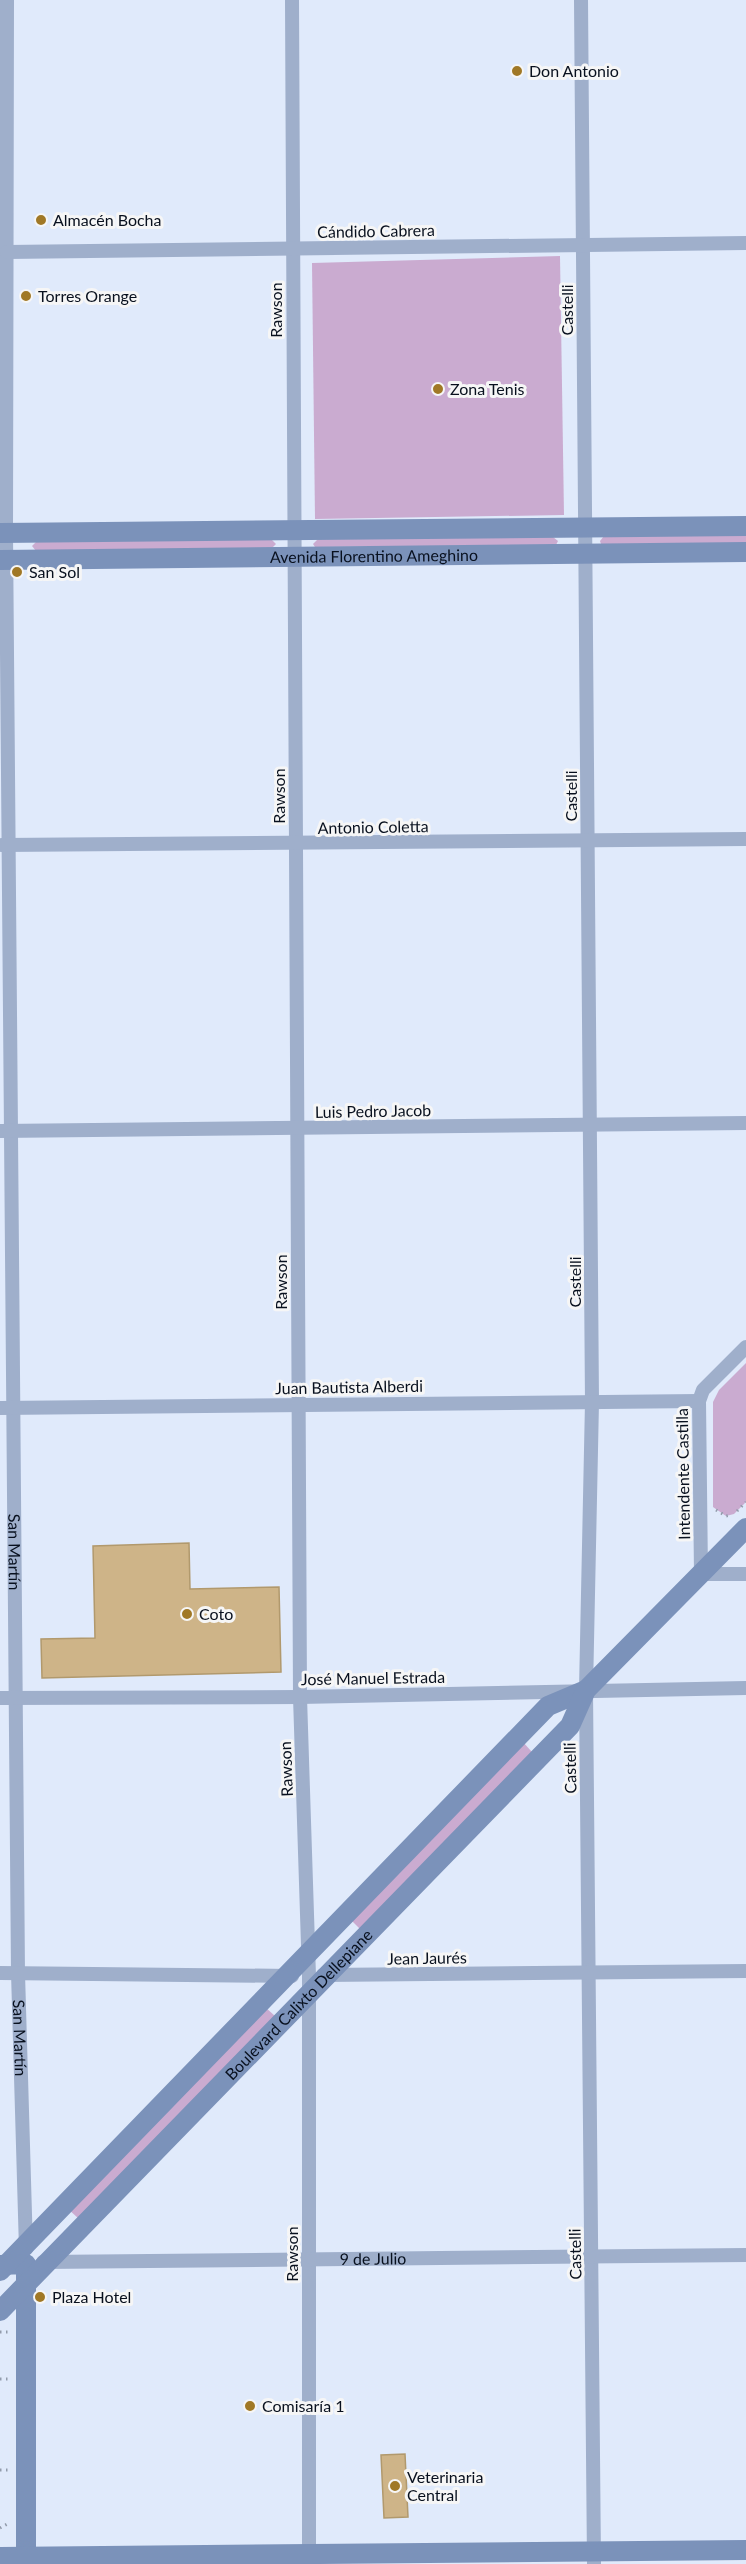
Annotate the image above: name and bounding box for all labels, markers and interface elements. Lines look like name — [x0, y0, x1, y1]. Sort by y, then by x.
place label: Don Antonio — [529, 61, 619, 80]
marker: Don Antonio — [510, 64, 524, 78]
place label: Almacén Bocha — [53, 210, 161, 229]
marker: Almacén Bocha — [34, 213, 48, 227]
street label: Cándido Cabrera — [317, 220, 435, 241]
street label: Rawson — [266, 282, 285, 338]
street label: Castelli — [557, 284, 576, 336]
place label: Torres Orange — [38, 286, 137, 305]
marker: Torres Orange — [19, 289, 33, 303]
place label: Zona Tenis — [450, 379, 525, 398]
marker: Zona Tenis — [431, 382, 445, 396]
street label: Avenida Florentino Ameghino — [270, 545, 478, 566]
place label: San Sol — [29, 562, 80, 581]
marker: San Sol — [10, 565, 24, 579]
street label: Rawson — [269, 768, 288, 824]
street label: Castelli — [561, 770, 580, 822]
street label: Antonio Coletta — [317, 816, 429, 837]
street label: Luis Pedro Jacob — [315, 1100, 431, 1121]
street label: Rawson — [271, 1254, 290, 1310]
street label: Castelli — [565, 1256, 584, 1308]
street label: Juan Bautista Alberdi — [275, 1376, 423, 1397]
street label: Intendente Castilla — [672, 1408, 693, 1540]
street label: San Martín — [5, 1513, 25, 1590]
place label: Coto — [199, 1604, 233, 1623]
marker: Coto — [180, 1607, 194, 1621]
street label: José Manuel Estrada — [301, 1667, 445, 1688]
street label: Rawson — [275, 1741, 296, 1797]
street label: Castelli — [560, 1742, 579, 1794]
street label: Boulevard Calixto Dellepiane — [221, 1925, 376, 2083]
street label: Jean Jaurés — [387, 1947, 467, 1968]
street label: San Martín — [10, 1999, 31, 2077]
street label: Rawson — [282, 2226, 301, 2282]
street label: Castelli — [565, 2228, 584, 2280]
street label: 9 de Julio — [340, 2248, 406, 2268]
place label: Plaza Hotel — [52, 2287, 131, 2306]
marker: Plaza Hotel — [33, 2290, 47, 2304]
place label: Comisaría 1 — [262, 2396, 344, 2415]
marker: Comisaría 1 — [243, 2399, 257, 2413]
place label: Veterinaria Central — [407, 2467, 483, 2504]
marker: Veterinaria Central — [388, 2479, 402, 2493]

